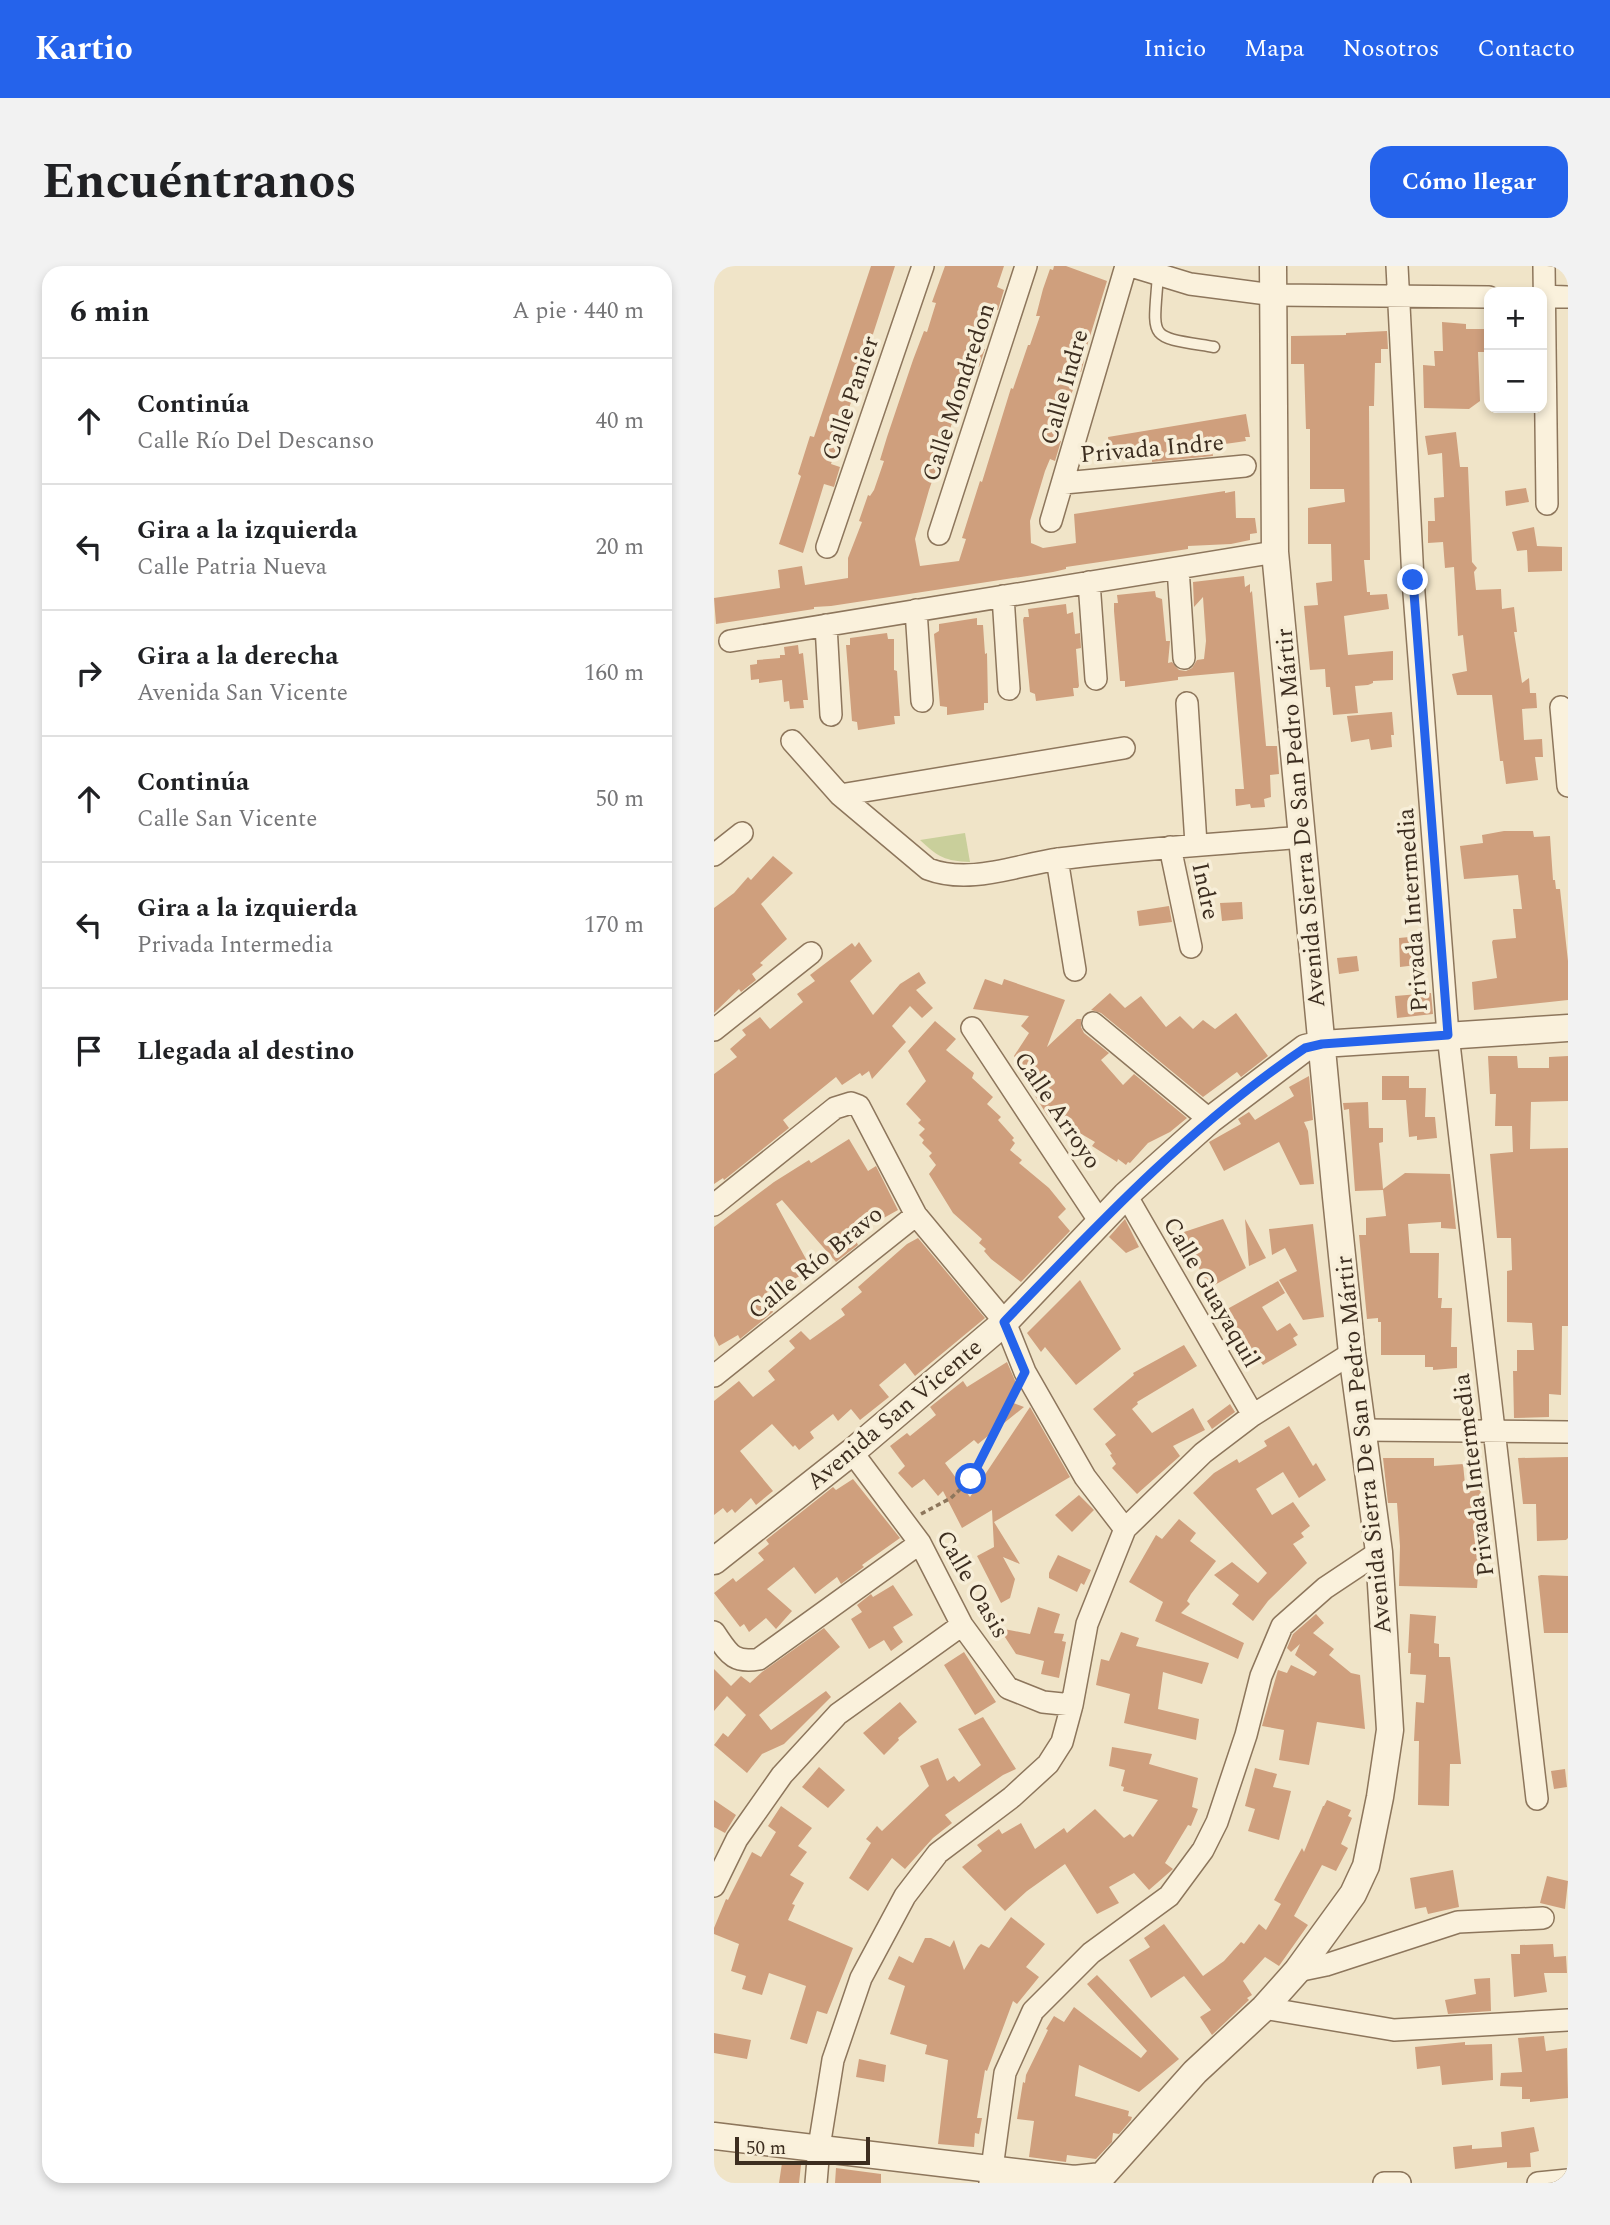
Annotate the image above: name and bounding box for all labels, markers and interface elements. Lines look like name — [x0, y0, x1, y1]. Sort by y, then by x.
text: Kartio — [35, 24, 133, 74]
text: Inicio — [1143, 31, 1206, 67]
text: Mapa — [1244, 31, 1304, 67]
text: Nosotros — [1342, 31, 1439, 67]
text: Contacto — [1477, 31, 1575, 67]
text: Encuéntranos — [42, 145, 357, 220]
button: Cómo llegar — [1370, 146, 1568, 218]
map controls — [1484, 287, 1547, 413]
button: + — [1484, 287, 1547, 350]
text: 6 min — [70, 289, 150, 335]
text: A pie · 440 m — [512, 294, 644, 329]
street label: Calle Mondredon — [913, 298, 1005, 486]
street label: Calle Indre — [1031, 325, 1099, 449]
street label: Calle Panier — [813, 331, 889, 466]
button: − — [1484, 350, 1547, 413]
text: Continúa — [137, 384, 249, 424]
icon: ahead — [70, 402, 108, 440]
text: 40 m — [595, 404, 644, 439]
text: Calle Río Del Descanso — [137, 424, 374, 459]
street label: Privada Indre — [1079, 425, 1226, 473]
text: Gira a la izquierda — [137, 510, 358, 550]
icon: left — [70, 528, 108, 566]
text: 20 m — [595, 530, 644, 565]
text: Calle Patria Nueva — [137, 550, 327, 585]
route end — [1397, 564, 1428, 595]
street label: Avenida Sierra De San Pedro Mártir — [1266, 627, 1336, 1009]
text: Gira a la derecha — [137, 636, 339, 676]
icon: right — [70, 654, 108, 692]
text: 160 m — [584, 656, 644, 691]
text: Avenida San Vicente — [137, 676, 348, 711]
text: Continúa — [137, 762, 249, 802]
icon: ahead — [70, 780, 108, 818]
text: 50 m — [595, 782, 644, 817]
text: Calle San Vicente — [137, 802, 317, 837]
street label: Privada Intermedia — [1388, 806, 1438, 1013]
street label: Indre — [1181, 859, 1229, 923]
text: Gira a la izquierda — [137, 888, 358, 928]
icon: left — [70, 906, 108, 944]
text: 170 m — [584, 908, 644, 943]
text: Privada Intermedia — [137, 928, 333, 963]
text: Llegada al destino — [137, 1031, 354, 1071]
icon: arrive — [70, 1032, 108, 1070]
street label: Calle Arroyo — [1004, 1044, 1110, 1177]
street label: Calle Río Bravo — [740, 1197, 891, 1329]
street label: Calle Guayaquil — [1153, 1210, 1269, 1375]
street label: Avenida Sierra De San Pedro Mártir — [1326, 1254, 1402, 1636]
street label: Avenida San Vicente — [799, 1330, 991, 1499]
street label: Privada Intermedia — [1444, 1371, 1504, 1579]
route start — [955, 1463, 986, 1494]
street label: Calle Oasis — [927, 1523, 1018, 1646]
scale bar — [735, 2134, 870, 2166]
text: 50 m — [746, 2134, 786, 2163]

